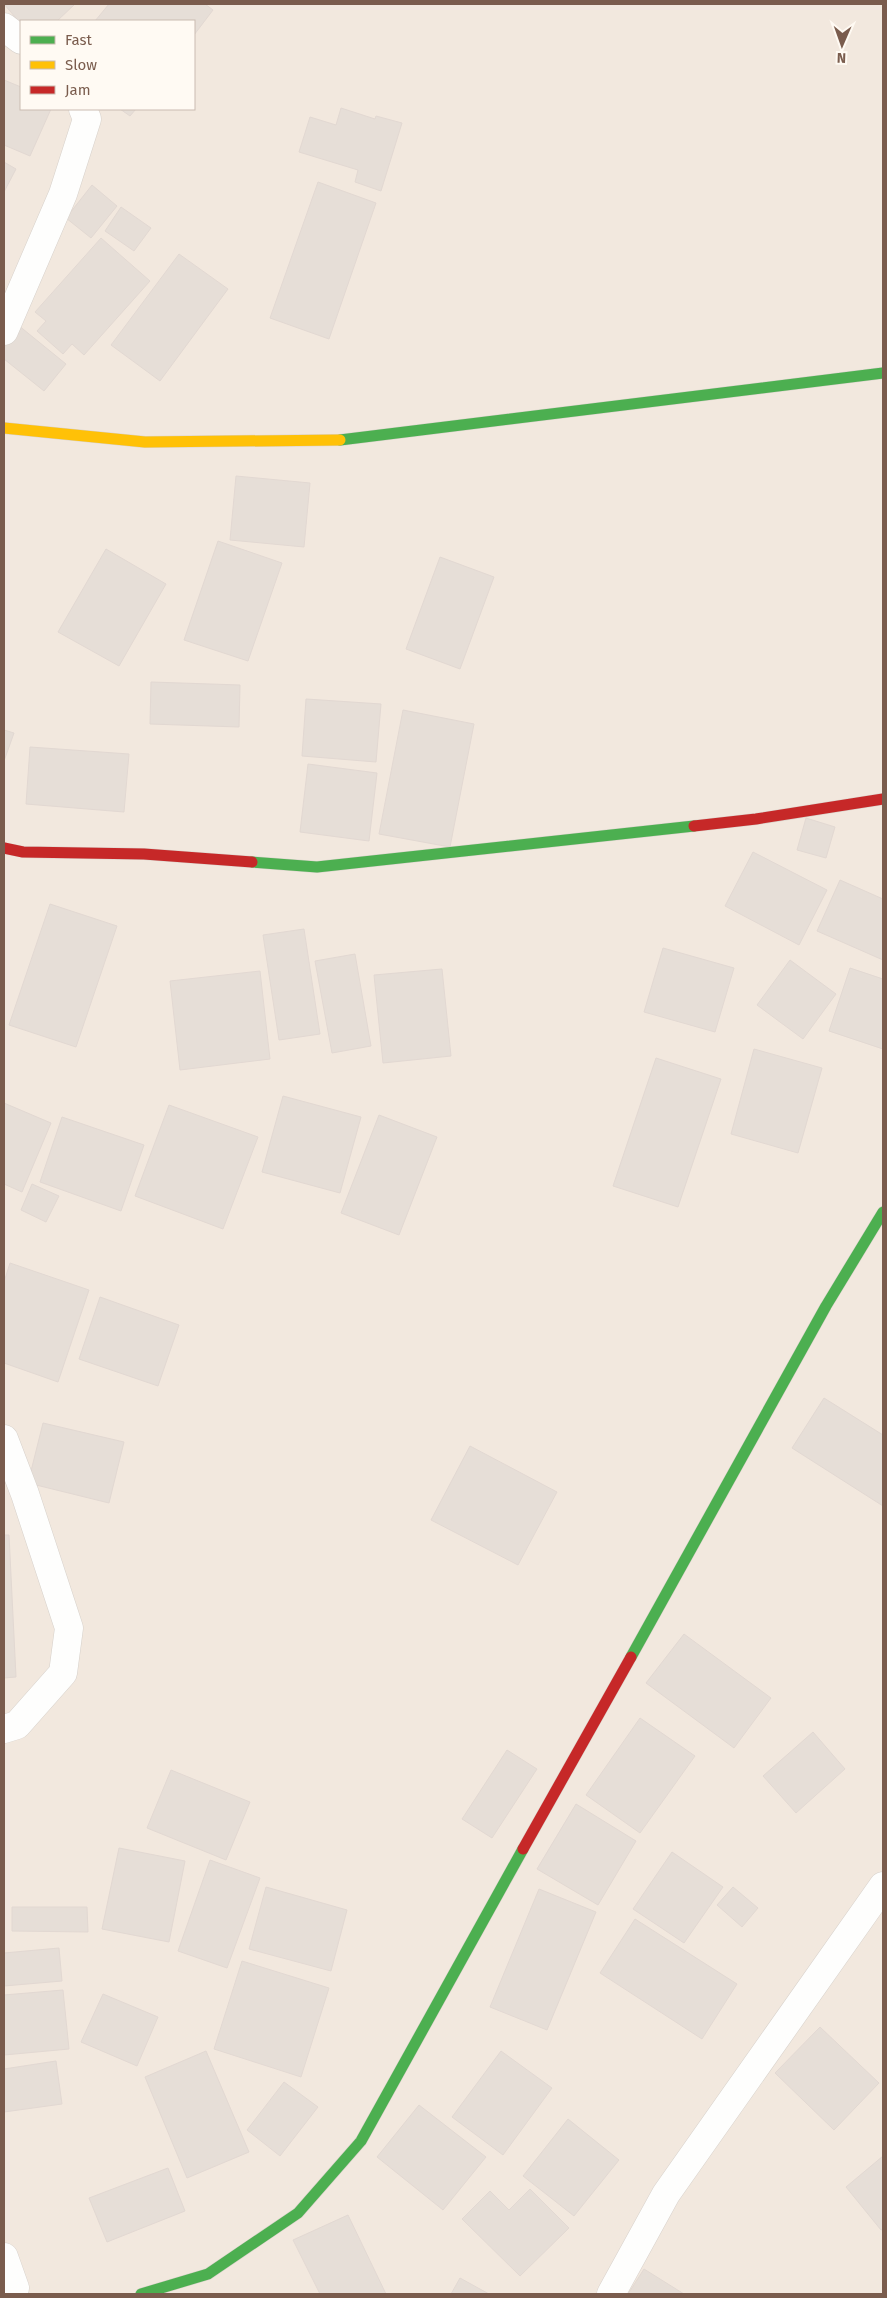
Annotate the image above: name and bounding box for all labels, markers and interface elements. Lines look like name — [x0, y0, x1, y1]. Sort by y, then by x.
legend — [20, 20, 195, 110]
north arrow — [817, 20, 867, 70]
text: Fast — [65, 31, 92, 49]
text: N — [837, 49, 847, 66]
text: Slow — [65, 56, 97, 74]
text: Jam — [65, 81, 91, 99]

